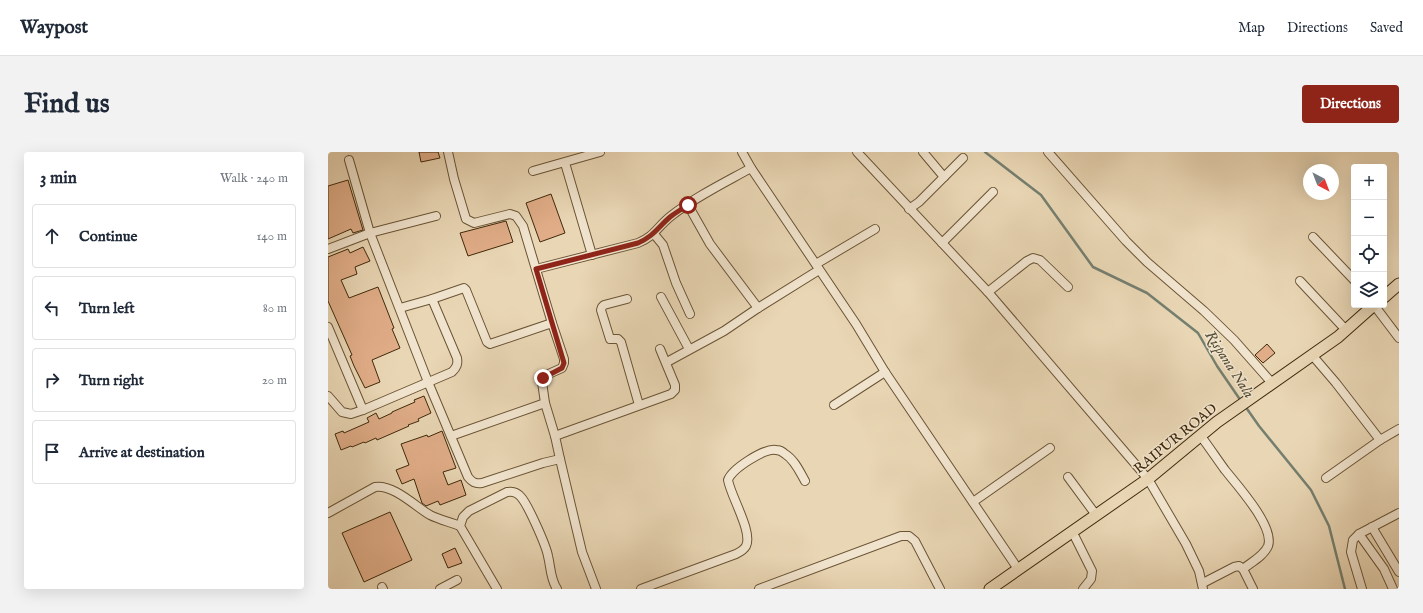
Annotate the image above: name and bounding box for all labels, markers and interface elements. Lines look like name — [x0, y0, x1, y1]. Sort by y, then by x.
text: Waypost — [20, 16, 88, 40]
text: Map — [1238, 19, 1265, 37]
text: Directions — [1287, 19, 1348, 37]
text: Saved — [1370, 19, 1403, 37]
button: Directions — [1302, 85, 1399, 123]
text: Find us — [24, 87, 110, 122]
north arrow — [1303, 164, 1339, 200]
map controls — [1351, 164, 1387, 308]
button: + — [1351, 164, 1387, 200]
text: 3 min — [40, 168, 77, 189]
text: Walk · 240 m — [220, 170, 288, 187]
route start — [679, 196, 697, 214]
button: − — [1351, 200, 1387, 236]
icon: ahead — [41, 225, 63, 247]
text: Continue — [79, 227, 137, 246]
text: 140 m — [257, 228, 287, 245]
button: locate — [1351, 236, 1387, 272]
button: layers — [1351, 272, 1387, 308]
icon: left — [41, 297, 63, 319]
text: Turn left — [79, 299, 135, 318]
text: 80 m — [263, 300, 287, 317]
water label: Rispana Nala — [1201, 327, 1259, 402]
icon: right — [41, 369, 63, 391]
route end — [534, 369, 552, 387]
text: Turn right — [79, 371, 144, 390]
text: 20 m — [262, 372, 287, 389]
street label: RAIPUR ROAD — [1130, 400, 1221, 478]
icon: arrive — [41, 441, 63, 463]
text: Arrive at destination — [79, 443, 205, 462]

